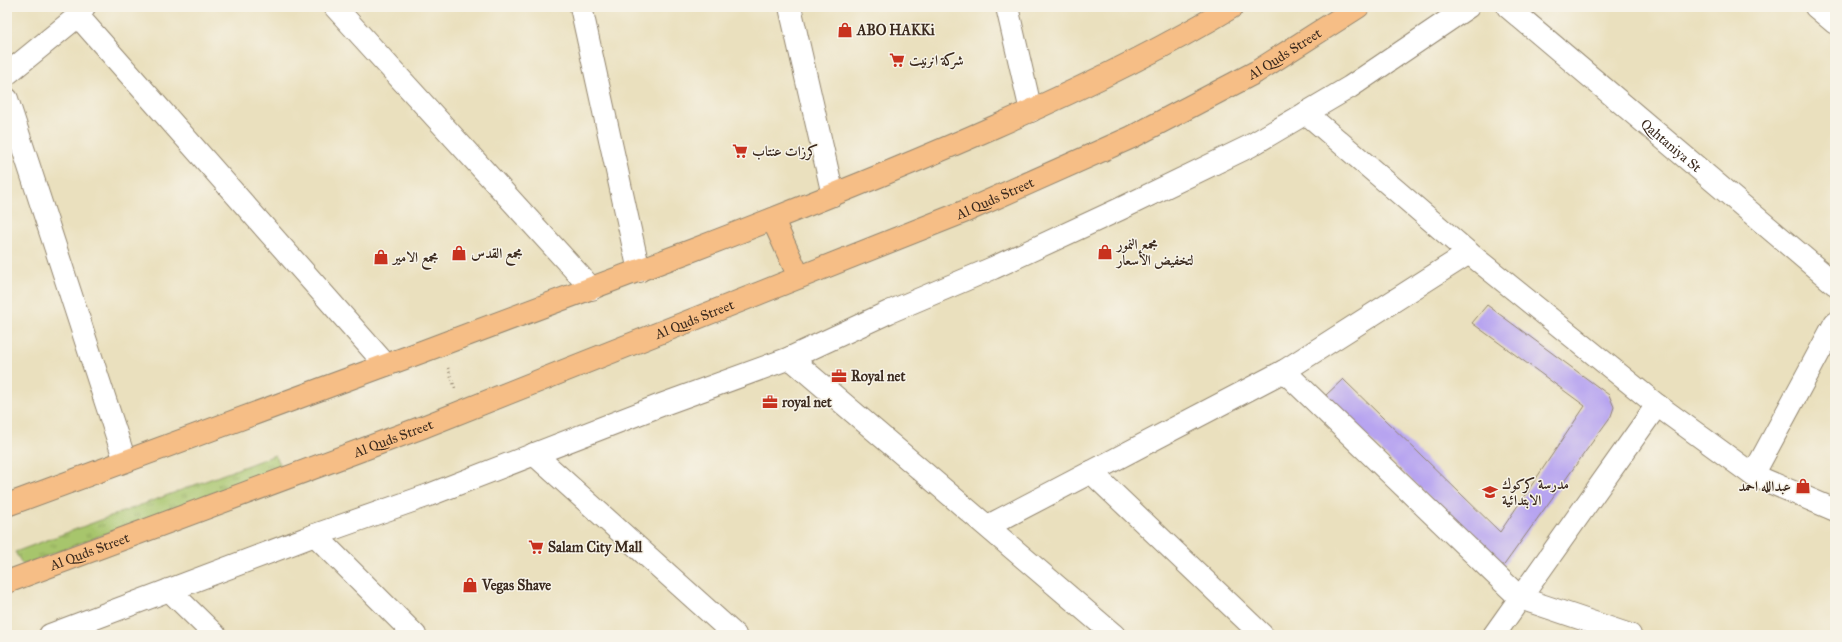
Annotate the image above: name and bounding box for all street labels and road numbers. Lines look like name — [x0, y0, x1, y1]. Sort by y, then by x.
street label: Al Quds Street — [1244, 25, 1325, 84]
street label: Qahtaniya St — [1637, 115, 1705, 176]
street label: Al Quds Street — [953, 174, 1037, 223]
street label: Al Quds Street — [652, 296, 737, 343]
street label: Al Quds Street — [350, 416, 436, 462]
street label: Al Quds Street — [47, 529, 132, 575]

